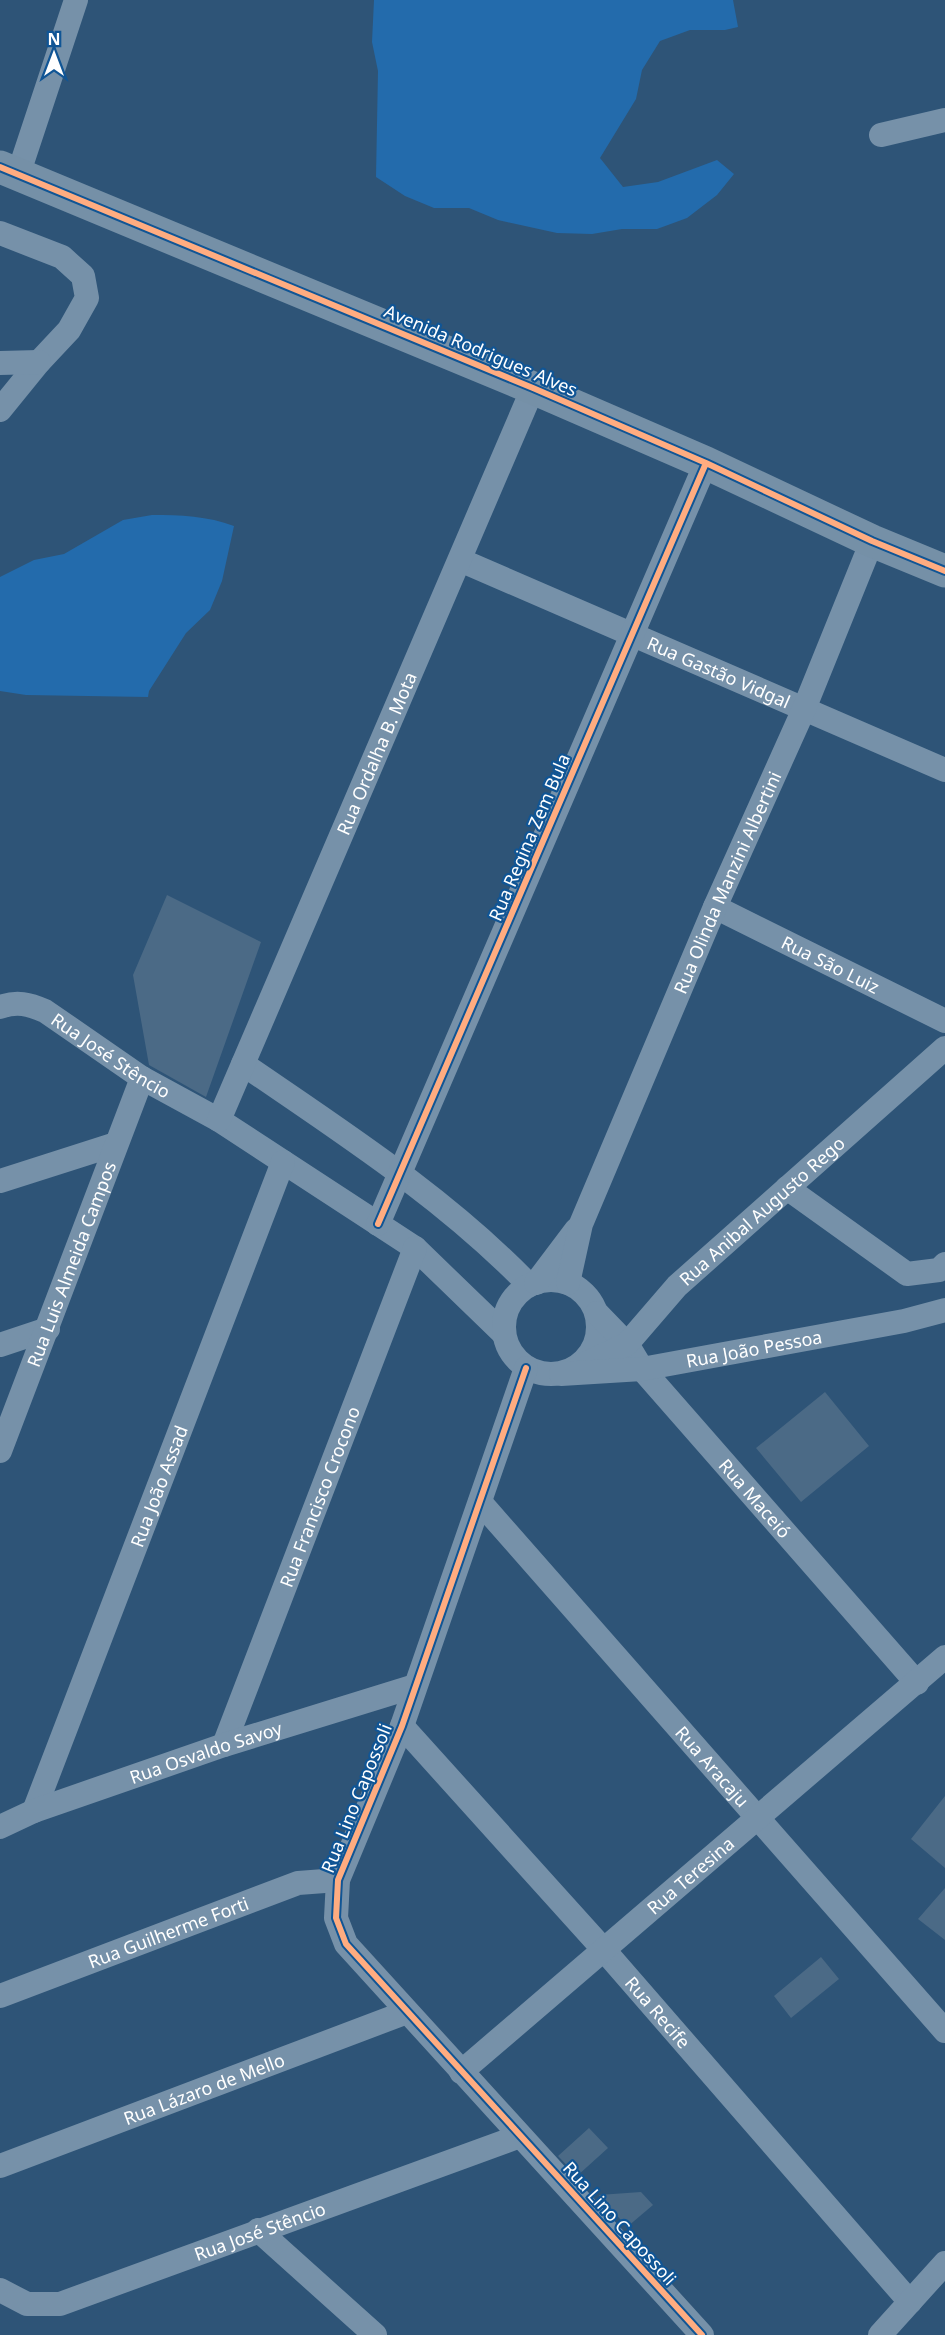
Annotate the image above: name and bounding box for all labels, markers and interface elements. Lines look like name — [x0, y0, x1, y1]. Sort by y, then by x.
north arrow — [24, 24, 84, 84]
text: N — [47, 28, 61, 50]
street label: Avenida Rodrigues Alves — [381, 298, 581, 402]
street label: Rua Gastão Vidgal — [644, 631, 794, 714]
street label: Rua Ordalha B. Mota — [331, 668, 422, 838]
street label: Rua Regina Zem Bula — [483, 750, 575, 924]
street label: Rua Olinda Manzini Albertini — [668, 767, 786, 997]
street label: Rua São Luiz — [778, 930, 884, 999]
street label: Rua José Stêncio — [47, 1007, 175, 1103]
street label: Rua Anibal Augusto Rego — [674, 1131, 850, 1291]
street label: Rua Luis Almeida Campos — [21, 1158, 121, 1370]
street label: Rua João Pessoa — [684, 1324, 824, 1373]
street label: Rua Francisco Crocono — [274, 1403, 365, 1591]
street label: Rua João Assad — [124, 1422, 193, 1550]
street label: Rua Maceió — [714, 1453, 796, 1543]
street label: Rua Osvaldo Savoy — [126, 1716, 286, 1789]
street label: Rua Lino Capossoli — [315, 1720, 397, 1876]
street label: Rua Aracaju — [670, 1721, 755, 1812]
street label: Rua Teresina — [642, 1831, 739, 1920]
street label: Rua Guilherme Forti — [85, 1891, 252, 1974]
street label: Rua Recife — [620, 1971, 696, 2053]
street label: Rua Lázaro de Mello — [120, 2047, 288, 2130]
street label: Rua Lino Capossoli — [558, 2156, 682, 2290]
street label: Rua José Stêncio — [191, 2196, 329, 2266]

